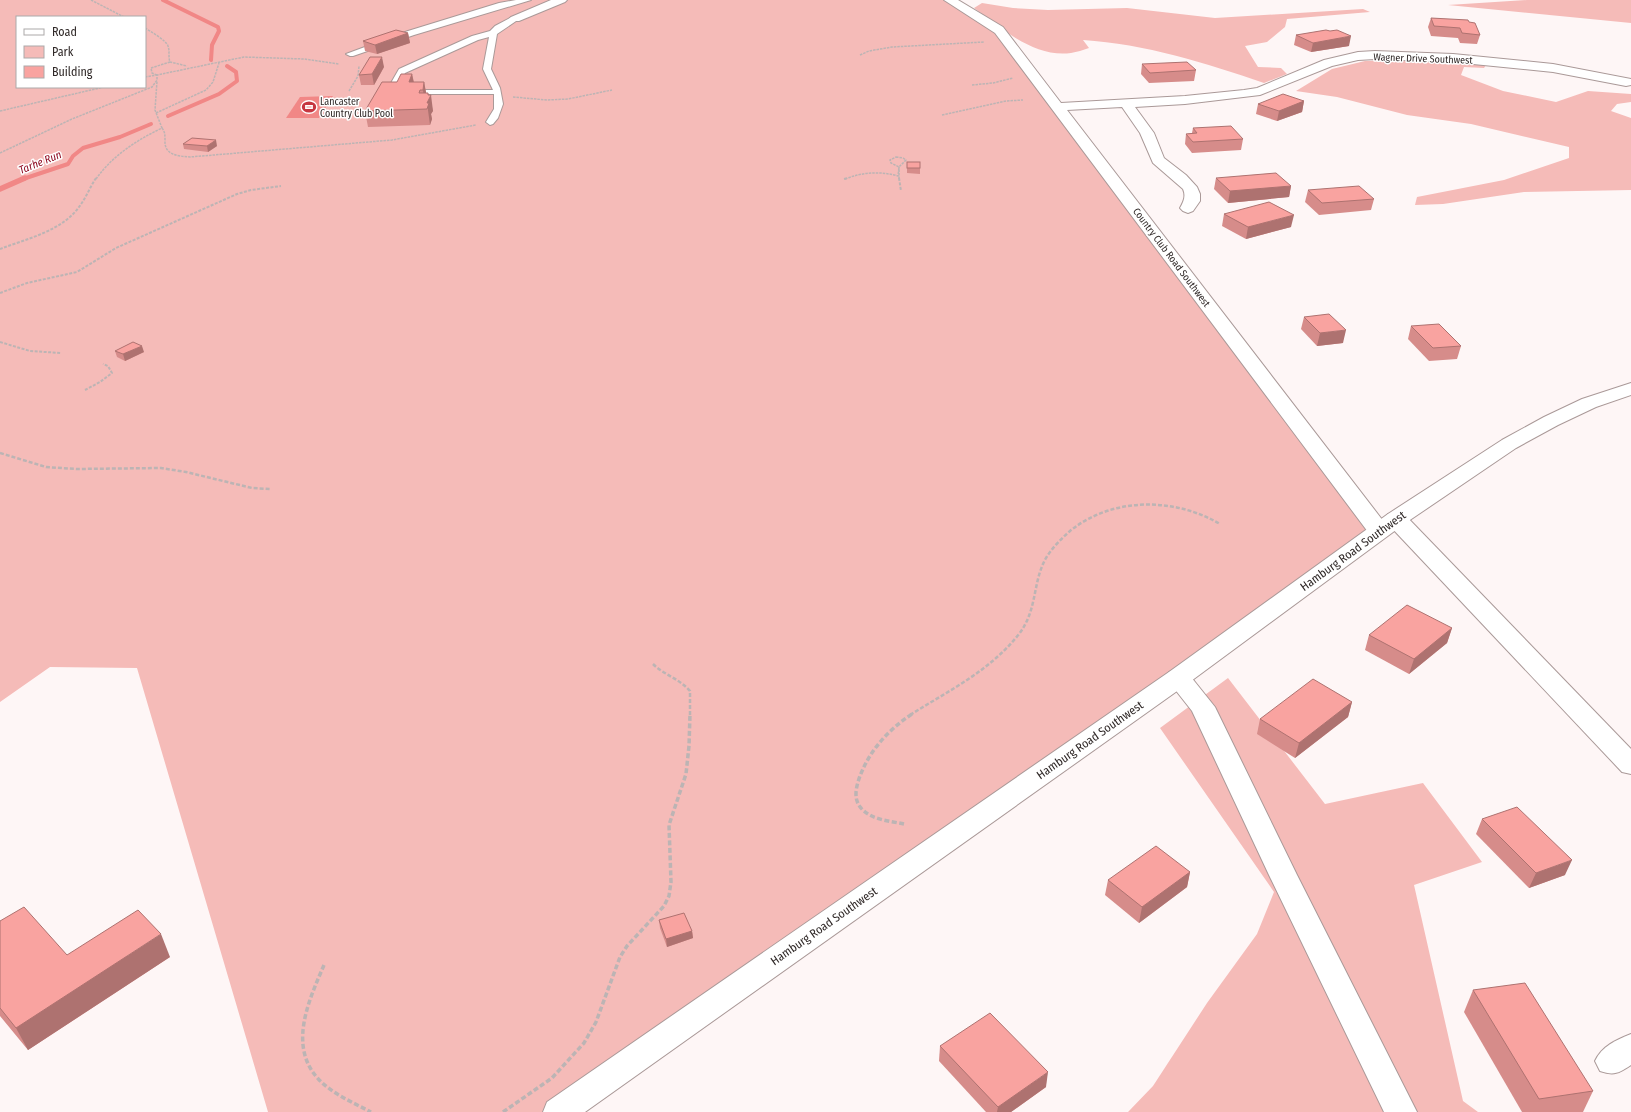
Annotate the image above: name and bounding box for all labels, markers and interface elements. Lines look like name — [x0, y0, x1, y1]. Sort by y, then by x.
legend — [16, 16, 146, 88]
text: Road — [52, 25, 77, 39]
text: Park — [52, 45, 74, 59]
street label: Wagner Drive Southwest — [1373, 51, 1474, 67]
text: Building — [52, 65, 93, 79]
place label: Lancaster Country Club Pool — [320, 96, 393, 120]
sports icon: Lancaster Country Club Pool — [301, 99, 317, 115]
water label: Tarhe Run — [17, 148, 64, 177]
street label: Country Club Road Southwest — [1130, 206, 1213, 310]
street label: Hamburg Road Southwest — [1298, 508, 1408, 594]
street label: Hamburg Road Southwest — [1034, 698, 1146, 782]
street label: Hamburg Road Southwest — [768, 884, 880, 968]

